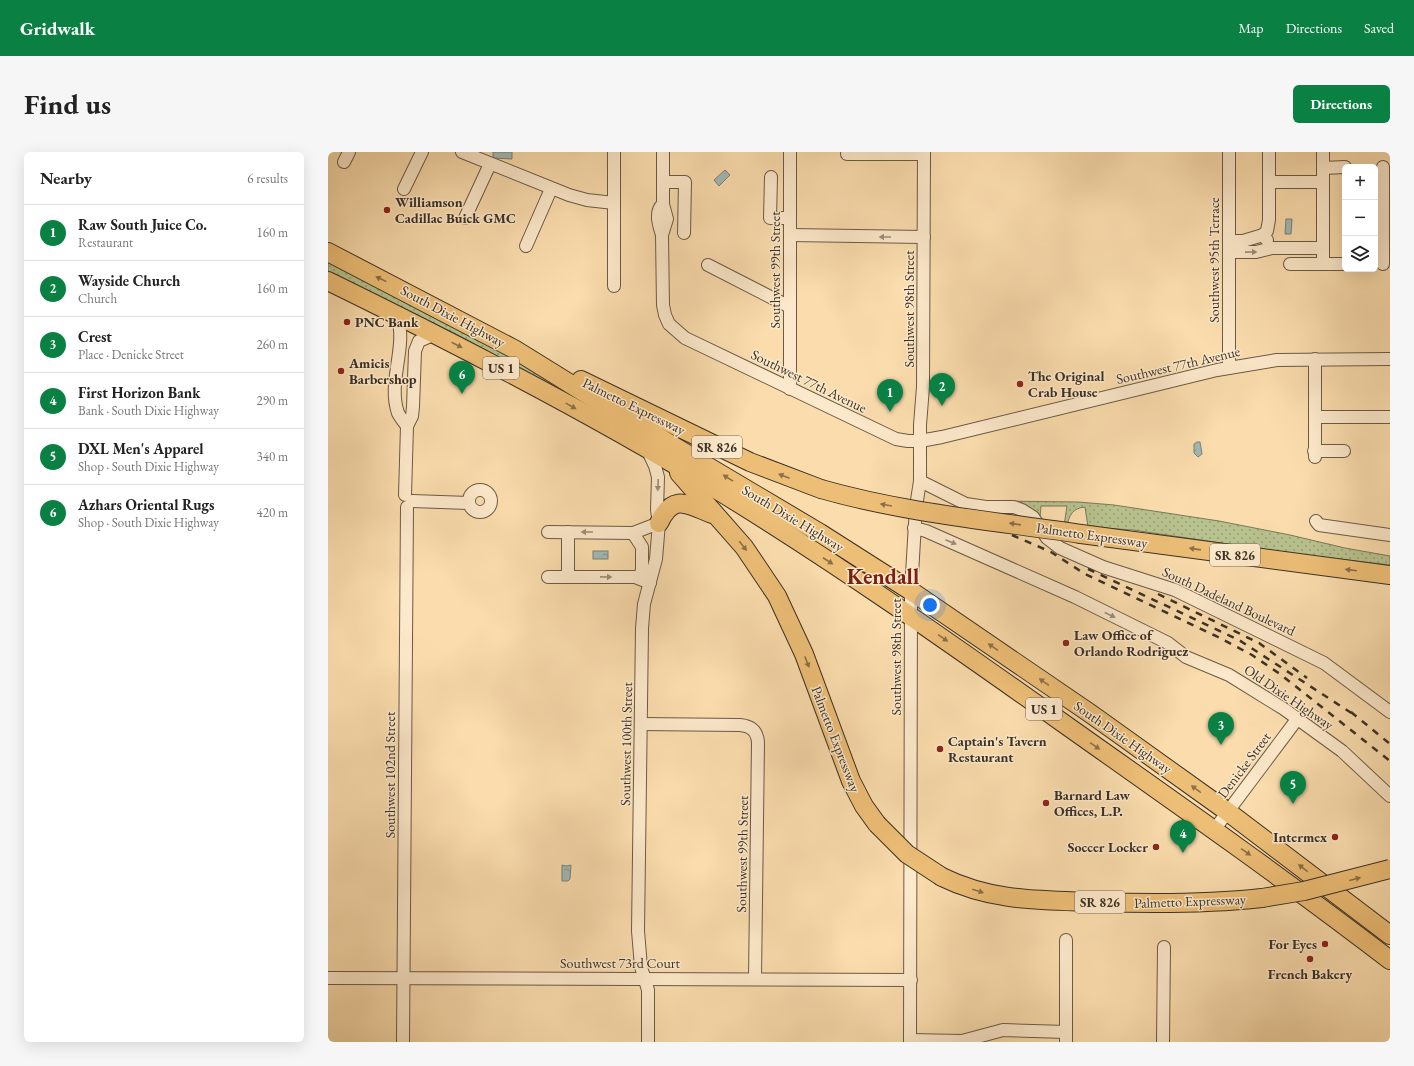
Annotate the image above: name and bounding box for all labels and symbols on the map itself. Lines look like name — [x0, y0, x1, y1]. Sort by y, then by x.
place label: Williamson Cadillac Buick GMC — [395, 193, 516, 227]
street label: Southwest 95th Terrace — [1205, 197, 1223, 323]
marker: Williamson Cadillac Buick GMC — [382, 205, 392, 215]
street label: Southwest 99th Street — [766, 211, 784, 329]
one-way arrow — [878, 234, 891, 240]
one-way arrow — [1245, 249, 1258, 255]
street label: Southwest 98th Street — [900, 250, 918, 368]
one-way arrow — [375, 275, 387, 282]
street label: South Dixie Highway — [398, 281, 509, 351]
place label: PNC Bank — [355, 313, 419, 331]
marker: PNC Bank — [342, 317, 352, 327]
one-way arrow — [451, 342, 462, 348]
street label: Southwest 77th Avenue — [1114, 342, 1242, 388]
street label: Southwest 77th Avenue — [748, 345, 870, 417]
place label: Amicis Barbershop — [348, 354, 417, 388]
road number: US 1 — [483, 357, 519, 379]
pin: 6 — [449, 361, 475, 394]
marker: Amicis Barbershop — [336, 366, 346, 376]
place label: The Original Crab House — [1028, 367, 1104, 401]
street label: Palmetto Expressway — [580, 373, 689, 439]
pin: 2 — [929, 373, 955, 406]
pin: 1 — [877, 379, 903, 412]
marker: The Original Crab House — [1015, 379, 1025, 389]
one-way arrow — [565, 403, 577, 410]
road number: SR 826 — [692, 436, 742, 458]
one-way arrow — [777, 472, 789, 478]
one-way arrow — [722, 475, 734, 482]
one-way arrow — [655, 479, 661, 492]
street label: South Dixie Highway — [739, 481, 848, 556]
one-way arrow — [880, 502, 892, 508]
street label: Palmetto Expressway — [1035, 518, 1150, 552]
one-way arrow — [1009, 521, 1021, 527]
one-way arrow — [580, 529, 593, 535]
one-way arrow — [945, 539, 956, 545]
one-way arrow — [738, 541, 747, 552]
road number: SR 826 — [1210, 544, 1260, 566]
one-way arrow — [1189, 546, 1201, 552]
one-way arrow — [823, 557, 834, 565]
district label: Kendall — [847, 562, 919, 591]
street label: South Dadeland Boulevard — [1160, 562, 1299, 640]
one-way arrow — [1345, 567, 1357, 573]
one-way arrow — [600, 574, 613, 580]
your location — [920, 595, 940, 615]
street label: Southwest 98th Street — [887, 598, 905, 716]
one-way arrow — [1104, 612, 1116, 618]
place label: Law Office of Orlando Rodriguez — [1074, 626, 1188, 660]
one-way arrow — [938, 634, 949, 642]
marker: Law Office of Orlando Rodriguez — [1061, 638, 1071, 648]
one-way arrow — [987, 643, 998, 651]
one-way arrow — [805, 657, 811, 669]
street label: Old Dixie Highway — [1241, 660, 1338, 734]
one-way arrow — [1039, 678, 1050, 686]
street label: Southwest 100th Street — [616, 681, 636, 806]
street label: Palmetto Expressway — [807, 683, 865, 795]
street label: South Dixie Highway — [1070, 696, 1176, 778]
road number: US 1 — [1026, 698, 1062, 720]
street label: Southwest 102nd Street — [381, 711, 399, 838]
pin: 3 — [1208, 712, 1234, 745]
street label: Denicke Street — [1213, 728, 1275, 802]
place label: Captain's Tavern Restaurant — [948, 732, 1047, 766]
one-way arrow — [1090, 741, 1100, 749]
marker: Captain's Tavern Restaurant — [935, 744, 945, 754]
pin: 5 — [1280, 771, 1306, 804]
one-way arrow — [1191, 785, 1202, 793]
place label: Barnard Law Offices, L.P. — [1054, 786, 1130, 820]
street label: Southwest 99th Street — [732, 795, 752, 913]
marker: Barnard Law Offices, L.P. — [1041, 798, 1051, 808]
pin: 4 — [1170, 820, 1196, 853]
place label: Intermex — [1273, 828, 1327, 846]
marker: Intermex — [1330, 832, 1340, 842]
place label: Soccer Locker — [1067, 838, 1148, 856]
marker: Soccer Locker — [1151, 842, 1161, 852]
one-way arrow — [1241, 848, 1251, 856]
one-way arrow — [1298, 864, 1309, 873]
one-way arrow — [1349, 875, 1362, 881]
one-way arrow — [972, 888, 984, 894]
street label: Palmetto Expressway — [1134, 890, 1247, 912]
road number: SR 826 — [1075, 891, 1125, 913]
place label: For Eyes — [1269, 935, 1317, 953]
marker: For Eyes — [1320, 939, 1330, 949]
street label: Southwest 73rd Court — [560, 954, 681, 972]
marker: French Bakery — [1305, 954, 1315, 964]
place label: French Bakery — [1268, 965, 1352, 983]

